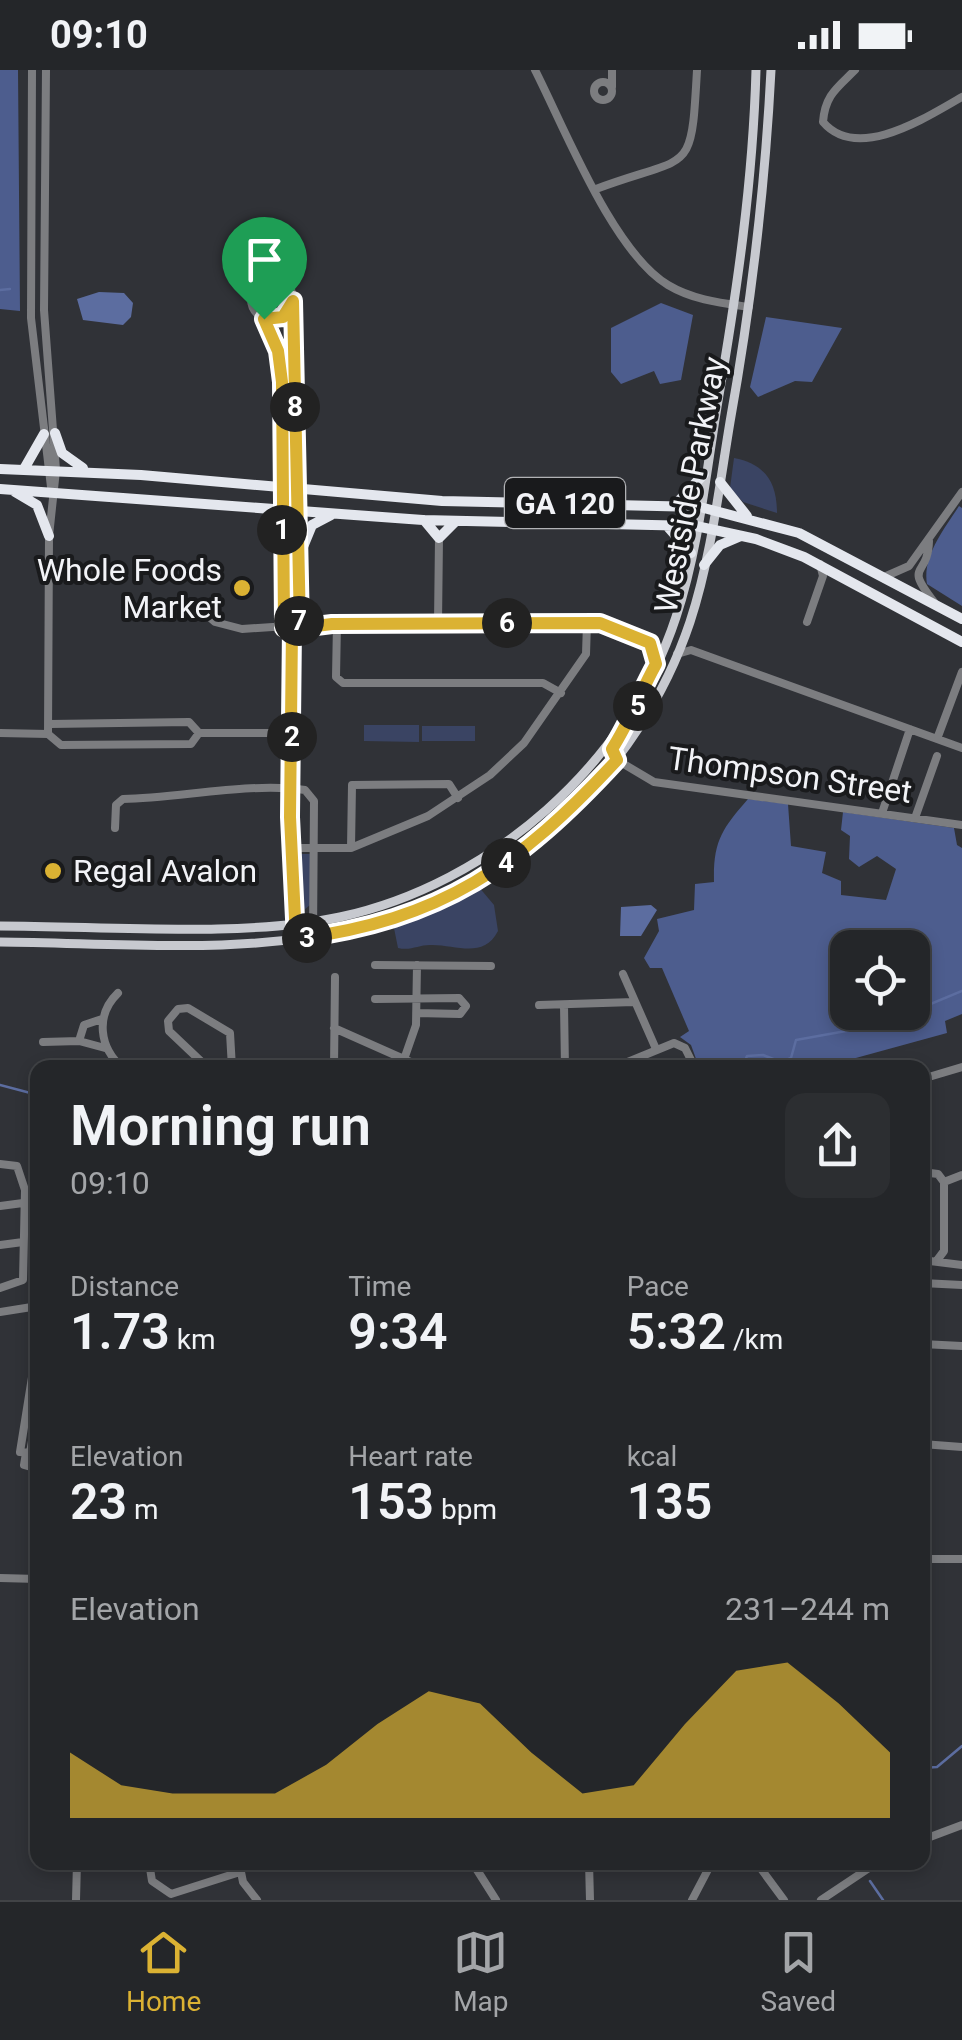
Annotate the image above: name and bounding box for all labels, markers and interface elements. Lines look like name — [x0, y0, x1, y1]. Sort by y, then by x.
text: 09:10 — [50, 13, 148, 57]
pin — [222, 217, 307, 320]
icon: arrive — [237, 232, 292, 287]
street label: Westside Parkway — [647, 354, 733, 616]
pin: 8 — [270, 382, 320, 432]
text: 8 — [287, 390, 303, 423]
road number: GA 120 — [505, 478, 625, 528]
pin: 1 — [257, 505, 307, 555]
text: 1 — [274, 513, 290, 546]
place label: Whole Foods Market — [37, 551, 222, 626]
marker: Whole Foods Market — [231, 577, 253, 599]
pin: 7 — [274, 596, 324, 646]
pin: 6 — [482, 598, 532, 648]
text: 7 — [291, 604, 307, 637]
text: 6 — [499, 606, 515, 639]
pin: 5 — [613, 681, 663, 731]
text: 5 — [630, 689, 646, 722]
pin: 2 — [267, 712, 317, 762]
text: 2 — [284, 720, 300, 753]
street label: Thompson Street — [666, 739, 914, 811]
pin: 4 — [481, 838, 531, 888]
text: 4 — [498, 846, 514, 879]
place label: Regal Avalon — [73, 852, 257, 890]
marker: Regal Avalon — [42, 860, 64, 882]
pin: 3 — [282, 913, 332, 963]
text: 3 — [299, 921, 315, 954]
map controls — [830, 930, 930, 1030]
button: locate — [830, 930, 930, 1030]
button: share — [785, 1093, 890, 1198]
text: Morning run — [70, 1094, 371, 1158]
text: 09:10 — [70, 1164, 150, 1202]
text: Distance — [70, 1270, 179, 1303]
text: Time — [348, 1270, 411, 1303]
text: Pace — [627, 1270, 689, 1303]
text: 1.73 — [70, 1303, 170, 1361]
text: 9:34 — [348, 1303, 448, 1361]
text: 5:32 — [627, 1303, 726, 1361]
text: km — [170, 1323, 216, 1356]
text: /km — [726, 1323, 783, 1356]
text: Elevation — [70, 1440, 183, 1473]
text: Heart rate — [348, 1440, 473, 1473]
text: kcal — [627, 1440, 677, 1473]
text: 23 — [70, 1473, 127, 1531]
text: 153 — [348, 1473, 434, 1531]
text: 135 — [627, 1473, 712, 1531]
text: m — [127, 1493, 159, 1526]
text: bpm — [434, 1493, 497, 1526]
text: Elevation — [70, 1590, 200, 1628]
text: 231–244 m — [725, 1590, 890, 1628]
tab: Home — [126, 1925, 201, 2018]
tab: Map — [453, 1925, 509, 2018]
tab: Saved — [760, 1925, 836, 2018]

